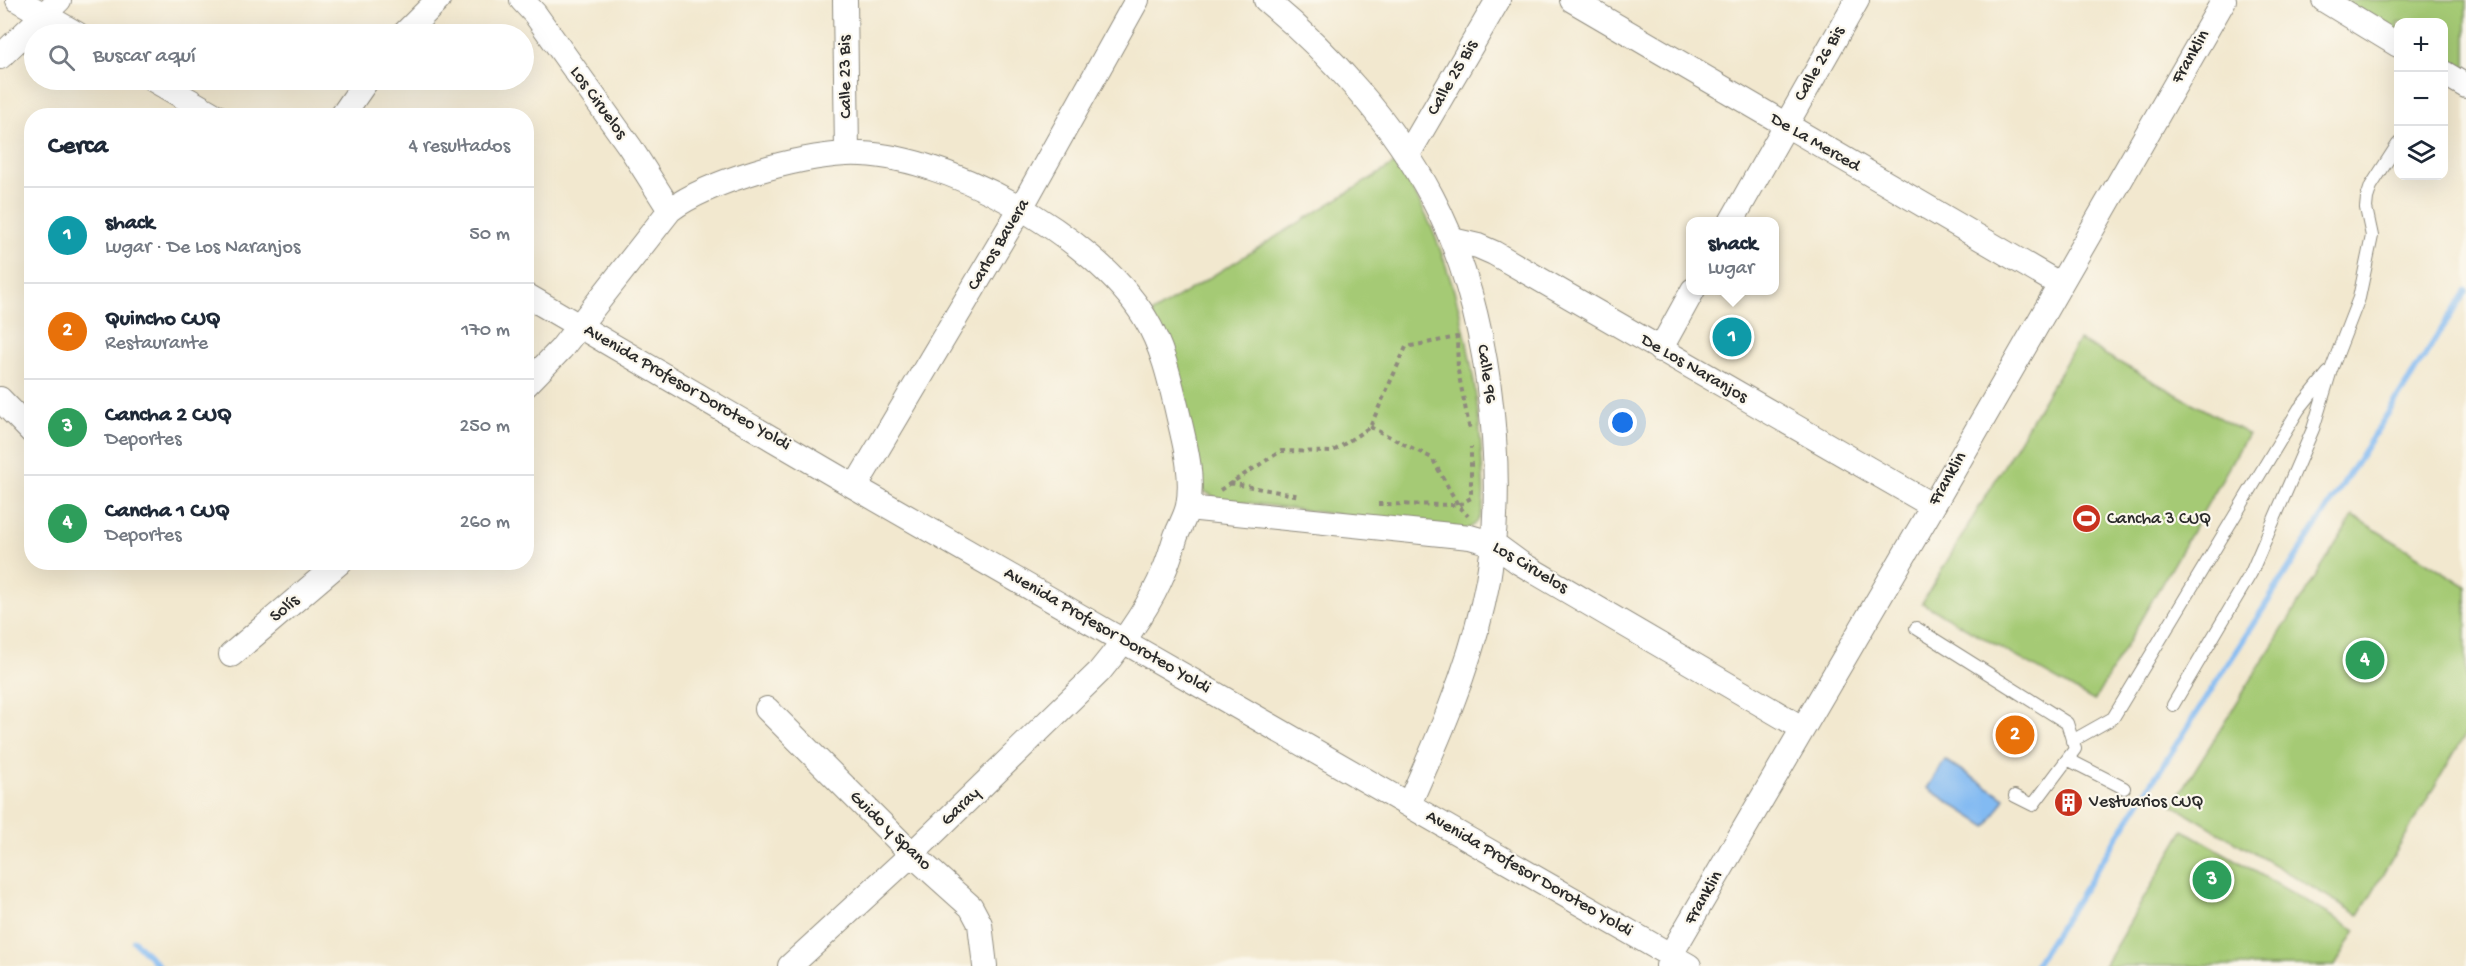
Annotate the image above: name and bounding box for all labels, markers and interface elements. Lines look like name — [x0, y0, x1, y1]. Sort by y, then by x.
map controls — [2394, 18, 2448, 180]
button: + — [2394, 18, 2448, 72]
street label: Calle 26 Bis — [1790, 22, 1851, 105]
search box — [24, 24, 534, 90]
street label: Franklin — [2167, 26, 2215, 88]
street label: Calle 23 Bis — [835, 34, 857, 119]
street label: Calle 25 Bis — [1423, 35, 1484, 119]
icon: search — [45, 41, 78, 74]
text: Buscar aquí — [93, 44, 196, 70]
street label: Los Ciruelos — [565, 63, 632, 144]
button: − — [2394, 72, 2448, 126]
street label: De La Merced — [1765, 108, 1865, 178]
button: layers — [2394, 126, 2448, 180]
text: Cerca — [48, 132, 108, 163]
text: 4 resultados — [409, 136, 510, 159]
street label: Carlos Bavera — [963, 195, 1035, 295]
text: shack — [105, 211, 154, 237]
popup — [1686, 217, 1779, 295]
text: 1 — [63, 224, 72, 247]
text: 50 m — [469, 224, 510, 247]
text: shack — [1708, 232, 1757, 258]
text: Lugar · De Los Naranjos — [105, 237, 300, 260]
text: Lugar — [1708, 258, 1754, 281]
text: Quincho CUQ — [105, 307, 221, 333]
pin: 1 — [1712, 314, 1752, 360]
text: 2 — [63, 320, 72, 343]
text: 170 m — [461, 320, 510, 343]
street label: Avenida Profesor Doroteo Yoldi — [580, 320, 794, 456]
street label: De Los Naranjos — [1636, 329, 1752, 409]
text: Restaurante — [105, 333, 208, 356]
street label: Calle 96 — [1471, 343, 1501, 406]
text: Cancha 2 CUQ — [105, 403, 232, 429]
your location — [1608, 408, 1637, 437]
text: 3 — [62, 416, 73, 439]
text: 250 m — [459, 416, 510, 439]
text: Deportes — [105, 429, 182, 452]
street label: Franklin — [1924, 448, 1972, 510]
text: Cancha 1 CUQ — [105, 499, 230, 525]
sports icon: Cancha 3 CUQ — [2070, 503, 2102, 535]
place label: Cancha 3 CUQ — [2107, 509, 2211, 530]
text: 4 — [63, 512, 72, 535]
text: 260 m — [460, 512, 510, 535]
text: Deportes — [105, 525, 182, 548]
street label: Los Ciruelos — [1488, 537, 1573, 599]
street label: Avenida Profesor Doroteo Yoldi — [1000, 563, 1214, 699]
street label: Solís — [266, 590, 305, 627]
pin: 4 — [2346, 638, 2384, 682]
pin: 2 — [1996, 712, 2034, 758]
street label: Garay — [937, 783, 985, 831]
building icon: Vestuarios CUQ — [2052, 786, 2084, 818]
street label: Guido y Spano — [845, 787, 935, 875]
place label: Vestuarios CUQ — [2088, 792, 2203, 813]
street label: Avenida Profesor Doroteo Yoldi — [1422, 806, 1636, 942]
pin: 3 — [2192, 858, 2232, 902]
street label: Franklin — [1680, 867, 1728, 929]

